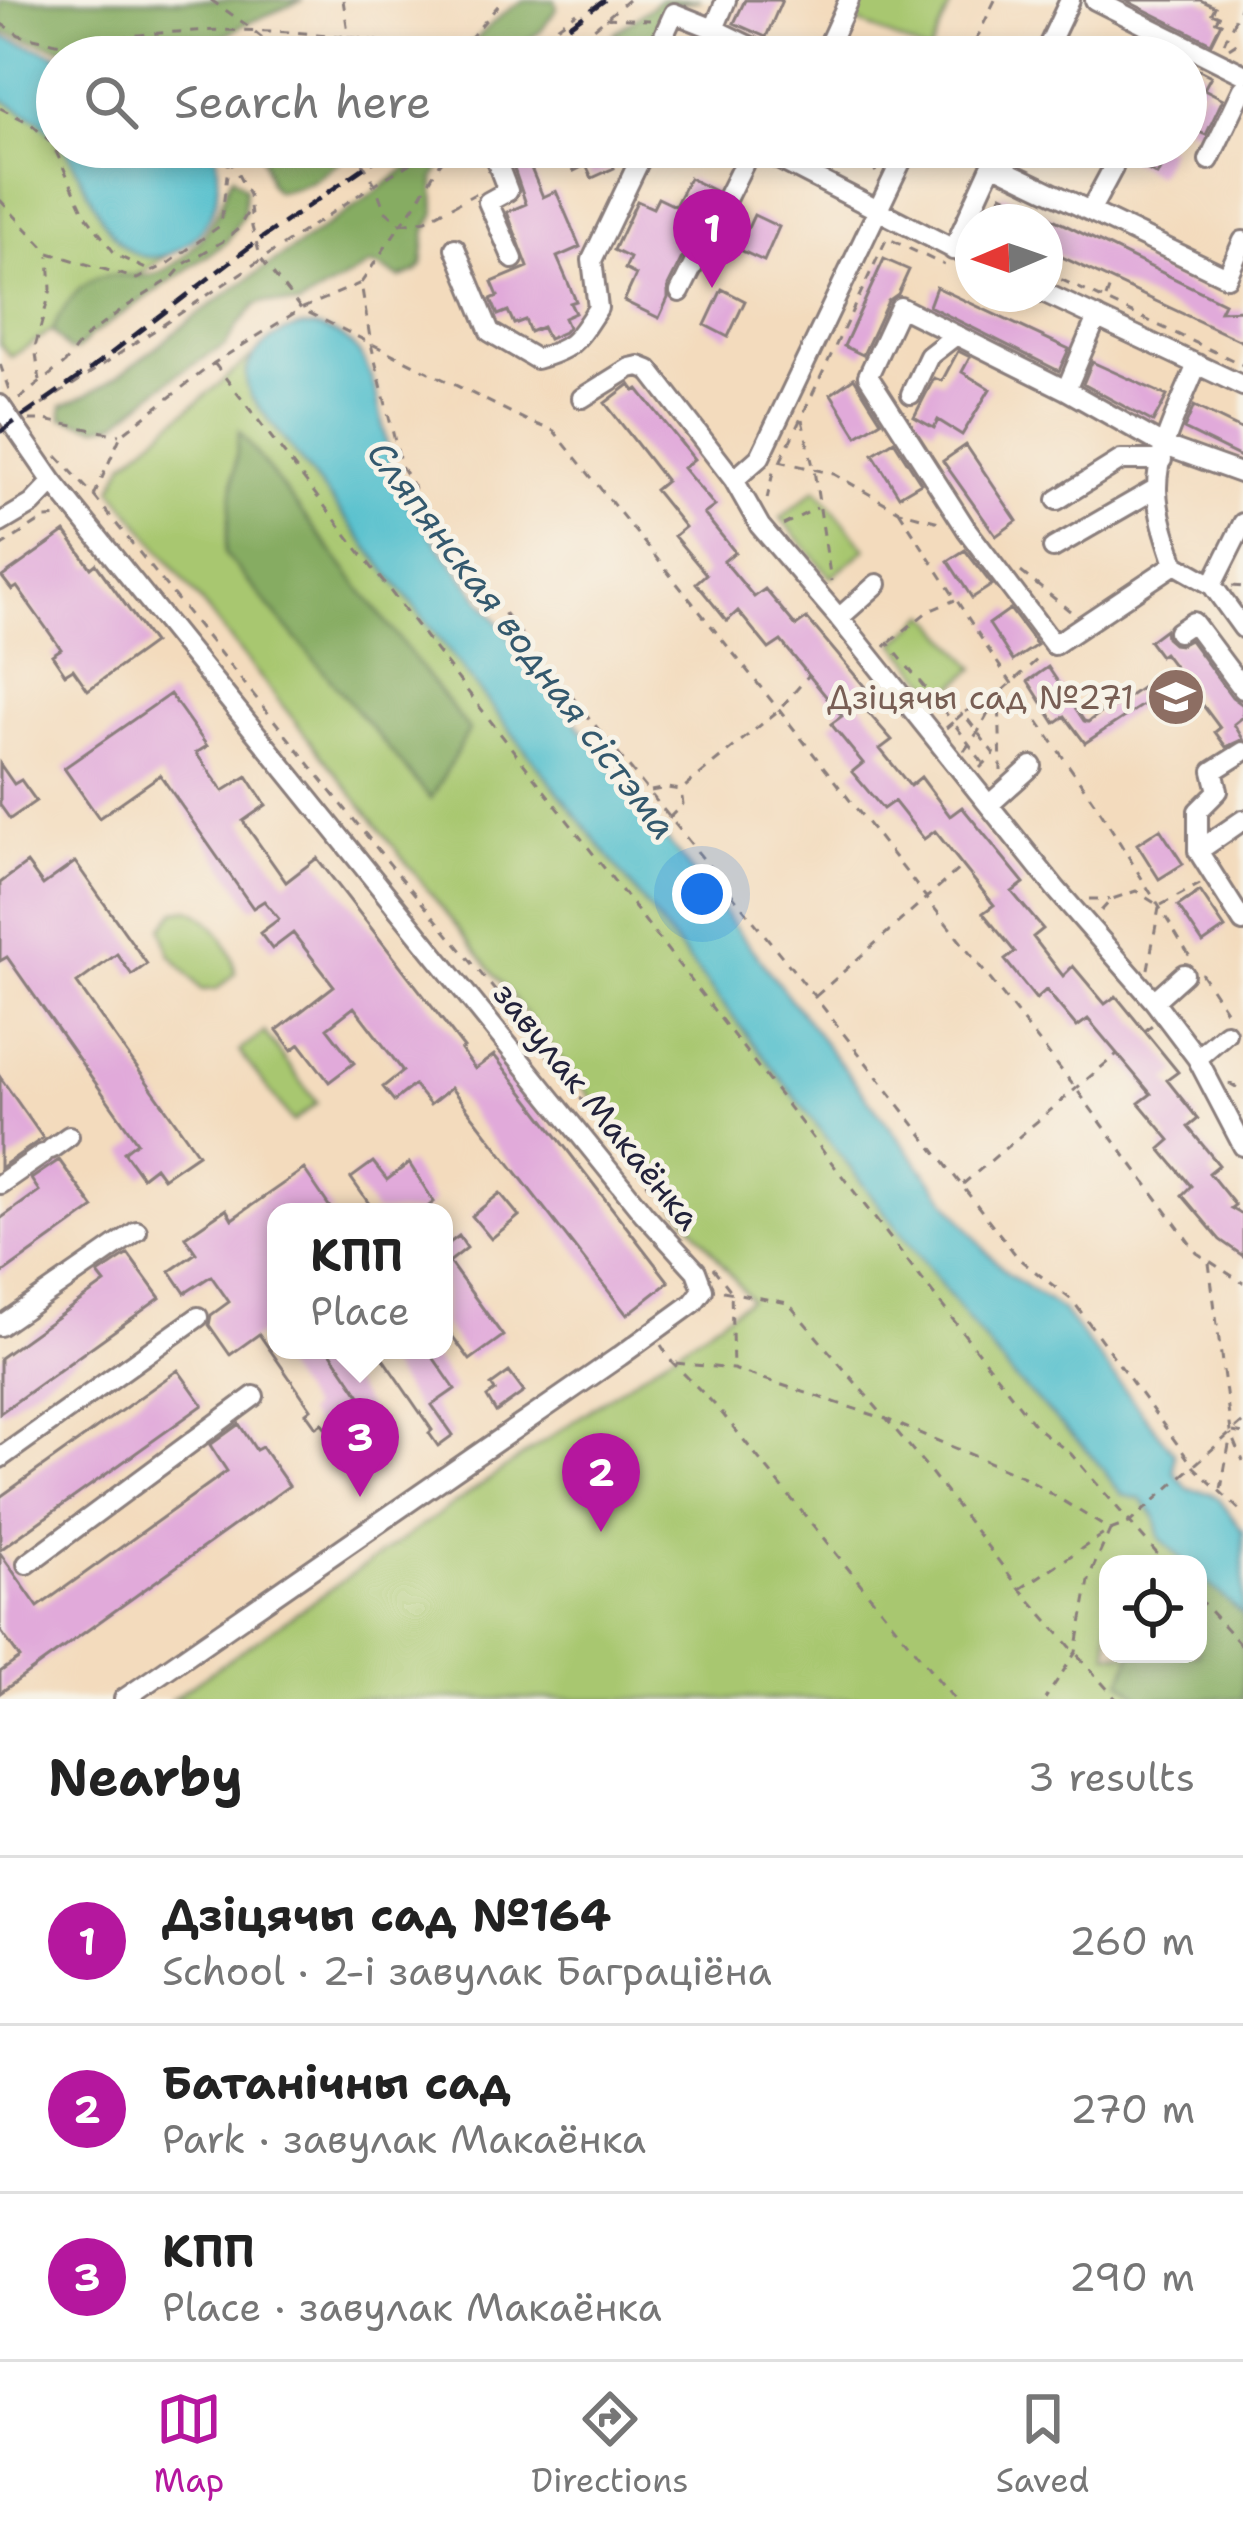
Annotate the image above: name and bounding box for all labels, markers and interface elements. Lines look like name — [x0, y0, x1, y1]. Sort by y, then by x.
search box — [36, 36, 1207, 168]
icon: search — [78, 69, 144, 135]
text: Search here — [174, 72, 431, 132]
pin: 1 — [673, 189, 751, 288]
north arrow — [955, 204, 1063, 312]
water label: Сляпянская водная сістэма — [356, 431, 688, 849]
school or university icon: Дзіцячы сад №271 — [1145, 666, 1207, 728]
place label: Дзіцячы сад №271 — [827, 675, 1134, 720]
your location — [672, 864, 732, 924]
street label: завулак Макаёнка — [483, 973, 711, 1239]
popup — [267, 1203, 453, 1359]
text: КПП — [310, 1225, 403, 1285]
text: Place — [310, 1285, 410, 1337]
pin: 3 — [321, 1398, 399, 1497]
pin: 2 — [562, 1433, 640, 1532]
map controls — [1099, 1555, 1207, 1663]
button: locate — [1099, 1555, 1207, 1663]
text: Nearby — [48, 1743, 243, 1811]
text: 3 results — [1028, 1751, 1195, 1803]
text: Дзіцячы сад №164 — [162, 1885, 611, 1945]
text: 1 — [78, 1915, 96, 1967]
text: 260 m — [1069, 1915, 1195, 1967]
text: School · 2-і завулак Баграціёна — [162, 1945, 772, 1997]
text: Батанічны сад — [162, 2053, 511, 2113]
text: 2 — [73, 2083, 101, 2135]
text: 270 m — [1070, 2083, 1195, 2135]
text: Park · завулак Макаёнка — [162, 2113, 646, 2165]
text: КПП — [162, 2221, 255, 2281]
text: 3 — [73, 2251, 101, 2303]
text: 290 m — [1069, 2251, 1195, 2303]
text: Place · завулак Макаёнка — [162, 2281, 662, 2333]
tab: Map — [154, 2386, 224, 2503]
tab: Directions — [531, 2386, 689, 2503]
tab: Saved — [996, 2386, 1089, 2503]

